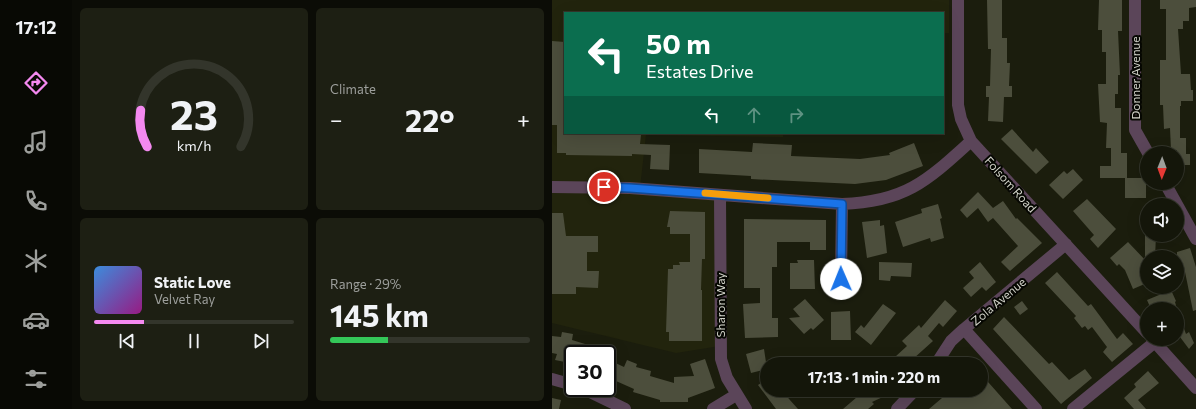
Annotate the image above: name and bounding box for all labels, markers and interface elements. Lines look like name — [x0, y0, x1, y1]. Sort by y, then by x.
text: 17:12 — [15, 16, 57, 38]
text: 50 m — [646, 26, 711, 60]
icon: left — [580, 28, 632, 80]
street label: Donner Avenue — [1128, 36, 1142, 120]
text: Estates Drive — [646, 60, 753, 82]
icon: directions — [22, 69, 50, 97]
text: Climate — [330, 81, 376, 97]
text: 23 — [170, 88, 218, 139]
text: 22° — [405, 101, 455, 138]
icon: left — [701, 104, 723, 126]
icon: ahead — [743, 104, 765, 126]
icon: right — [785, 104, 807, 126]
text: − — [330, 106, 343, 133]
text: + — [517, 106, 530, 133]
icon: music — [22, 128, 50, 156]
text: km/h — [177, 135, 211, 153]
north arrow — [1140, 146, 1184, 190]
map controls — [1140, 146, 1184, 346]
street label: Folsom Road — [982, 153, 1040, 215]
pin — [587, 170, 621, 204]
icon: arrive — [593, 176, 615, 198]
icon: phone — [22, 187, 50, 215]
button: sound — [1140, 198, 1184, 242]
icon: climate — [22, 247, 50, 275]
button: layers — [1140, 250, 1184, 294]
position arrow — [820, 258, 862, 300]
street label: Sharon Way — [713, 272, 727, 338]
text: Static Love — [154, 273, 231, 291]
street label: Zola Avenue — [968, 274, 1028, 328]
text: Range · 29% — [330, 276, 401, 292]
text: Velvet Ray — [154, 291, 215, 307]
text: 145 km — [330, 296, 429, 333]
button: + — [1140, 302, 1184, 346]
icon: car — [22, 306, 50, 334]
icon: previous — [116, 330, 138, 352]
icon: pause — [183, 330, 205, 352]
icon: next — [250, 330, 272, 352]
speed limit sign: 30 — [564, 345, 616, 397]
icon: filters — [22, 365, 50, 393]
text: 17:13 · 1 min · 220 m — [808, 368, 940, 386]

